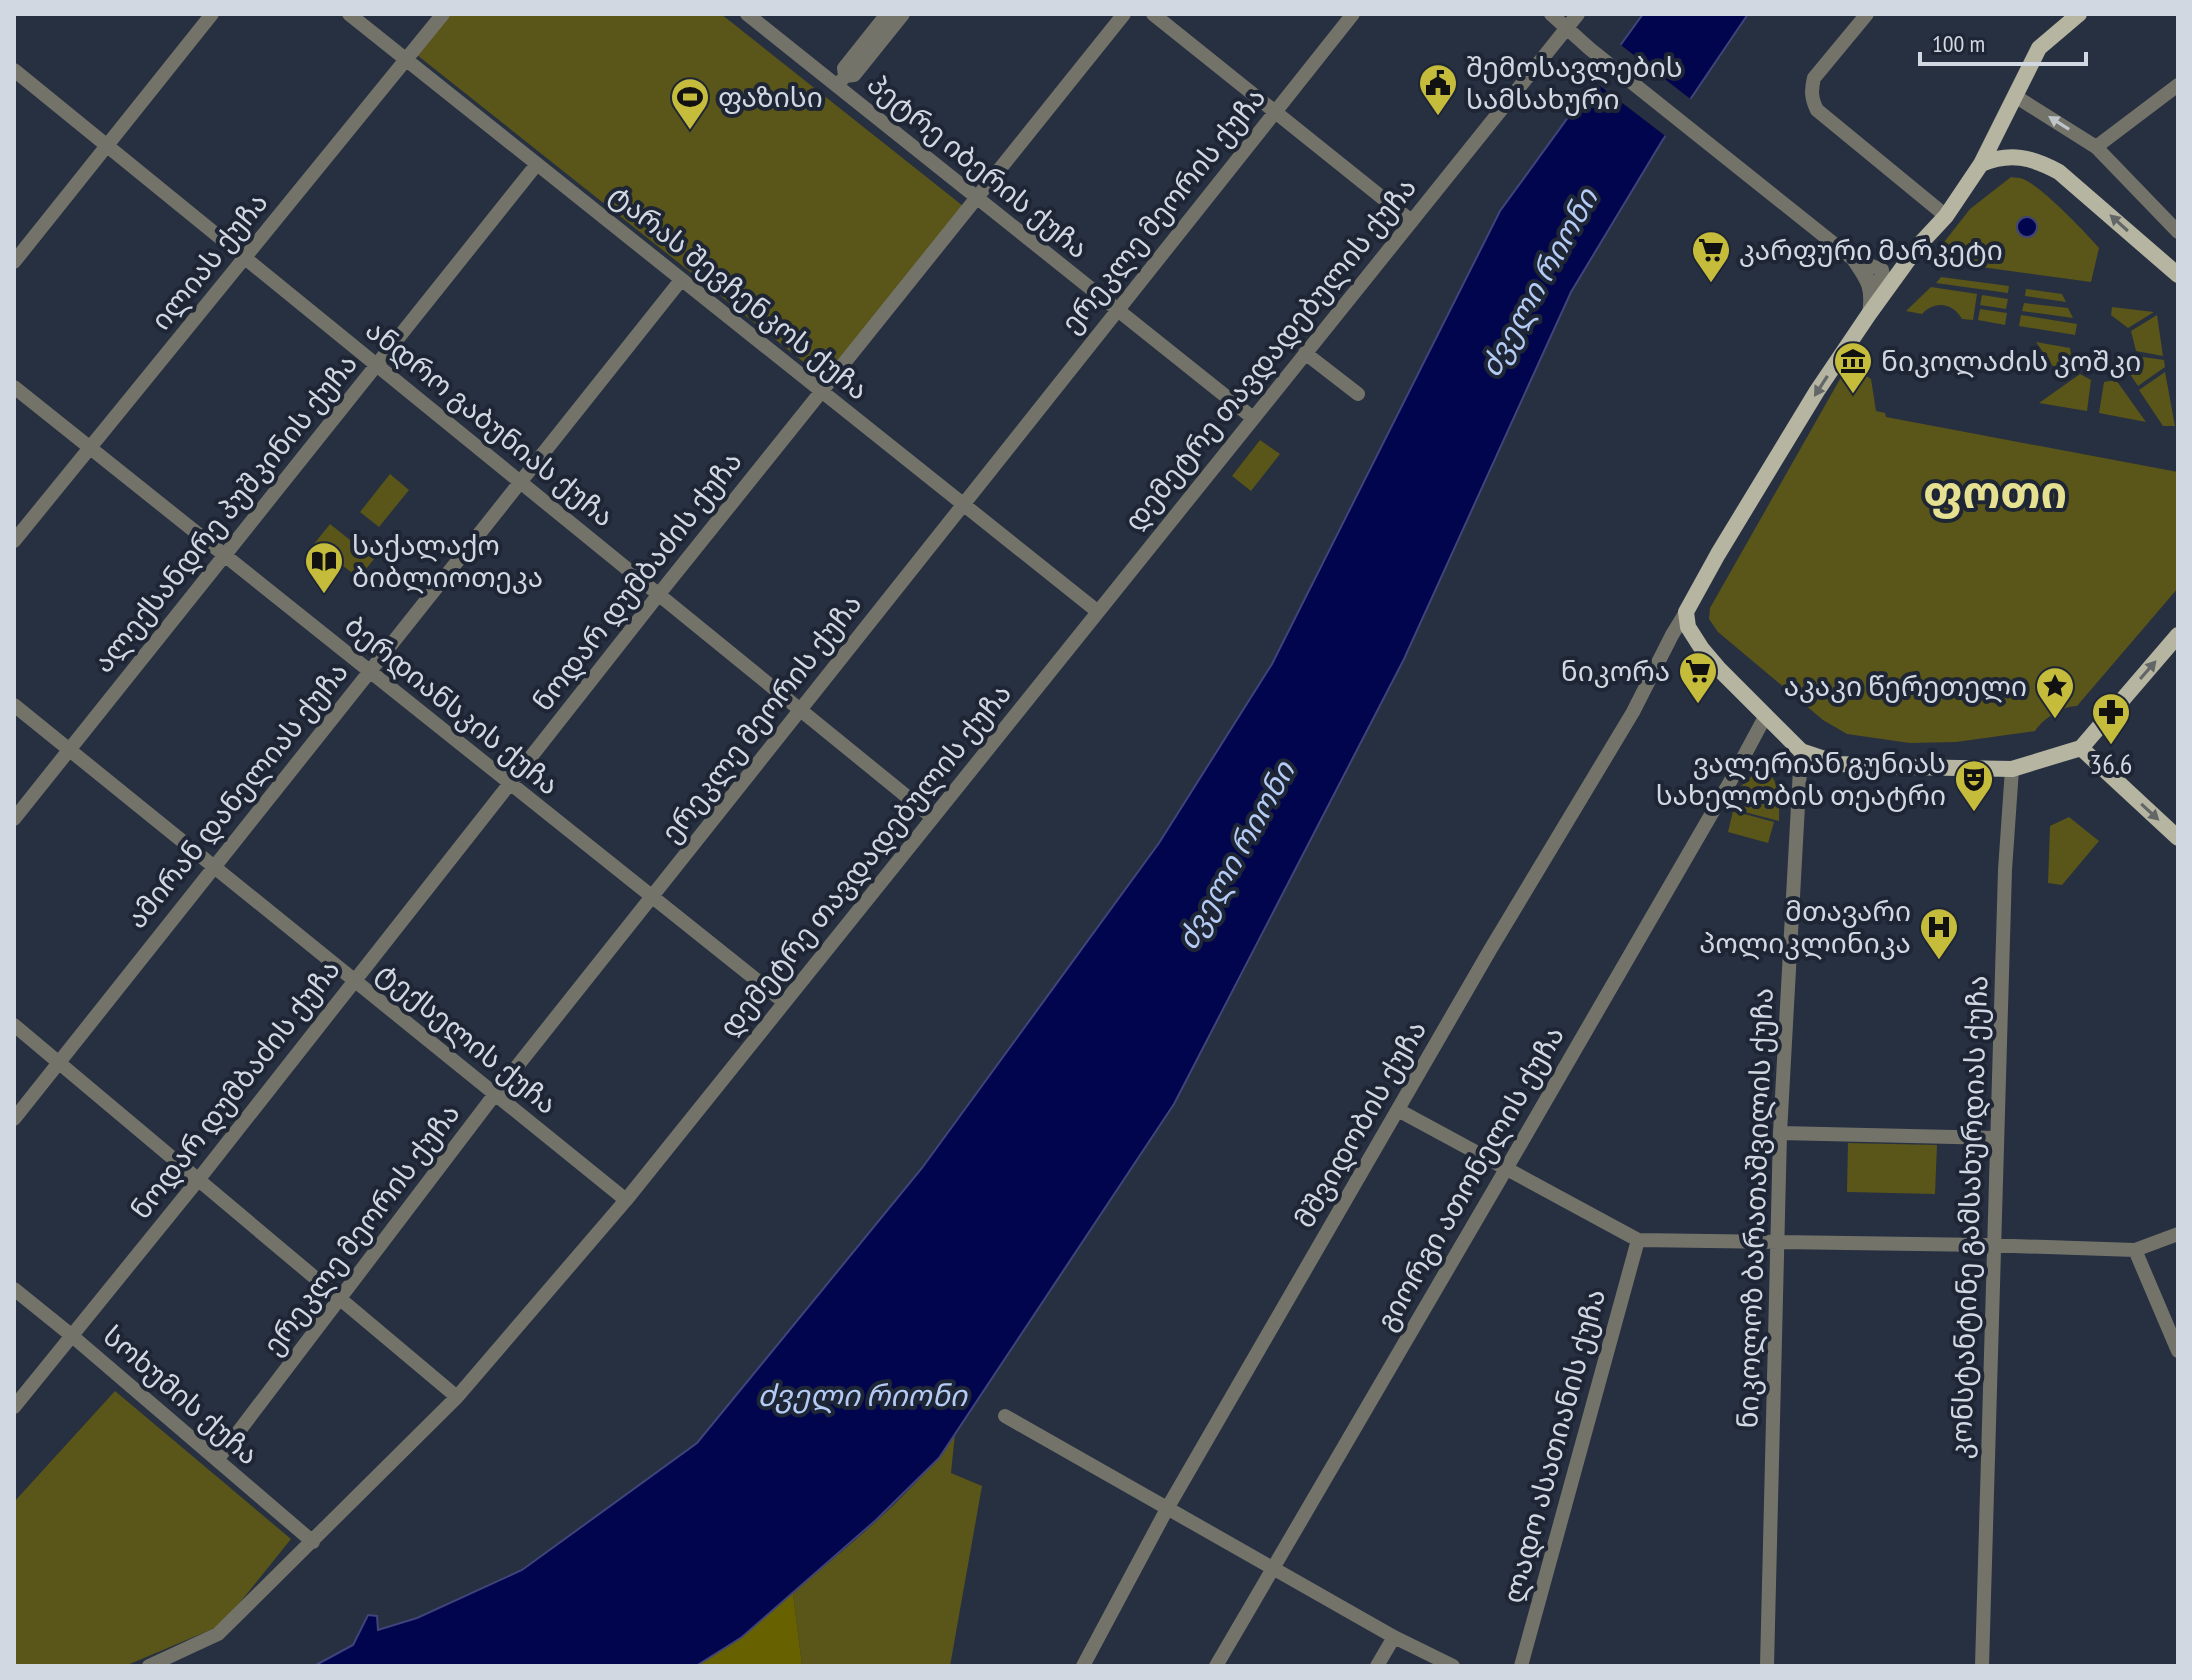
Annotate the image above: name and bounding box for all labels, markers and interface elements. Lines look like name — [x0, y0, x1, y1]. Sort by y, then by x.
scale bar — [1920, 16, 2086, 66]
text: 100 m — [1932, 28, 1985, 59]
place label: შემოსავლების სამსახური — [1466, 48, 1683, 117]
public building icon: შემოსავლების სამსახური — [1417, 62, 1459, 117]
street label: პეტრე იბერის ქუჩა — [860, 65, 1096, 266]
sports icon: ფაზისი — [669, 76, 711, 131]
place label: ფაზისი — [718, 78, 823, 115]
street label: ერეკლე მეორის ქუჩა — [1052, 79, 1273, 340]
one-way arrow — [2048, 117, 2070, 131]
street label: დემეტრე თავდადებულის ქუჩა — [1115, 169, 1424, 538]
street label: ტარას შევჩენკოს ქუჩა — [602, 176, 877, 408]
water label: ძველი რიონი — [1470, 180, 1606, 383]
street label: ილიას ქუჩა — [142, 184, 275, 337]
one-way arrow — [2110, 215, 2130, 232]
supermarket icon: კარფური მარკეტი — [1690, 229, 1732, 284]
place label: კარფური მარკეტი — [1739, 231, 2003, 268]
street label: ანდრო გაბუნიას ქუჩა — [358, 311, 622, 534]
museum icon: ნიკოლაძის კოშკი — [1832, 340, 1874, 395]
place label: ნიკოლაძის კოშკი — [1881, 342, 2141, 379]
street label: ალექსანდრე პუშკინის ქუჩა — [84, 346, 365, 680]
one-way arrow — [1814, 375, 1829, 397]
street label: ნოდარ დუმბაძის ქუჩა — [524, 443, 750, 718]
district label: ფოთი — [1923, 463, 2067, 520]
place label: საქალაქო ბიბლიოთეკა — [352, 526, 543, 595]
library icon: საქალაქო ბიბლიოთეკა — [303, 540, 345, 595]
street label: ერეკლე მეორის ქუჩა — [652, 586, 869, 850]
street label: ბერდიანსკის ქუჩა — [337, 607, 567, 803]
supermarket icon: ნიკორა — [1677, 650, 1719, 705]
place label: ნიკორა — [1561, 652, 1670, 689]
street label: ამირან დანელიას ქუჩა — [118, 654, 356, 936]
one-way arrow — [2138, 661, 2156, 680]
place icon: აკაკი წერეთელი — [2034, 665, 2076, 720]
place label: აკაკი წერეთელი — [1784, 667, 2027, 704]
street label: დემეტრე თავდადებულის ქუჩა — [710, 675, 1019, 1044]
pharmacy icon: 36.6 — [2090, 691, 2132, 746]
place label: ვალერიან გუნიას სახელობის თეატრი — [1656, 744, 1946, 813]
place label: 36.6 — [2090, 745, 2132, 782]
water label: ძველი რიონი — [1167, 753, 1303, 956]
theatre icon: ვალერიან გუნიას სახელობის თეატრი — [1953, 758, 1995, 813]
one-way arrow — [2140, 803, 2159, 821]
place label: მთავარი პოლიკლინიკა — [1699, 892, 1911, 961]
hospital icon: მთავარი პოლიკლინიკა — [1918, 906, 1960, 961]
street label: ნოდარ დუმბაძის ქუჩა — [122, 951, 348, 1226]
street label: ტექსელის ქუჩა — [369, 953, 565, 1122]
street label: კონსტანტინე გამსახურდიას ქუჩა — [1942, 975, 1995, 1459]
street label: ნიკოლოზ ბარათაშვილის ქუჩა — [1728, 987, 1781, 1429]
street label: მშვიდობის ქუჩა — [1285, 1013, 1434, 1234]
street label: გიორგი ათონელის ქუჩა — [1367, 1019, 1572, 1337]
street label: ერეკლე მეორის ქუჩა — [254, 1095, 467, 1362]
street label: ლადო ასათიანის ქუჩა — [1494, 1285, 1613, 1607]
street label: სოხუმის ქუჩა — [96, 1317, 267, 1472]
water label: ძველი რიონი — [757, 1375, 969, 1414]

